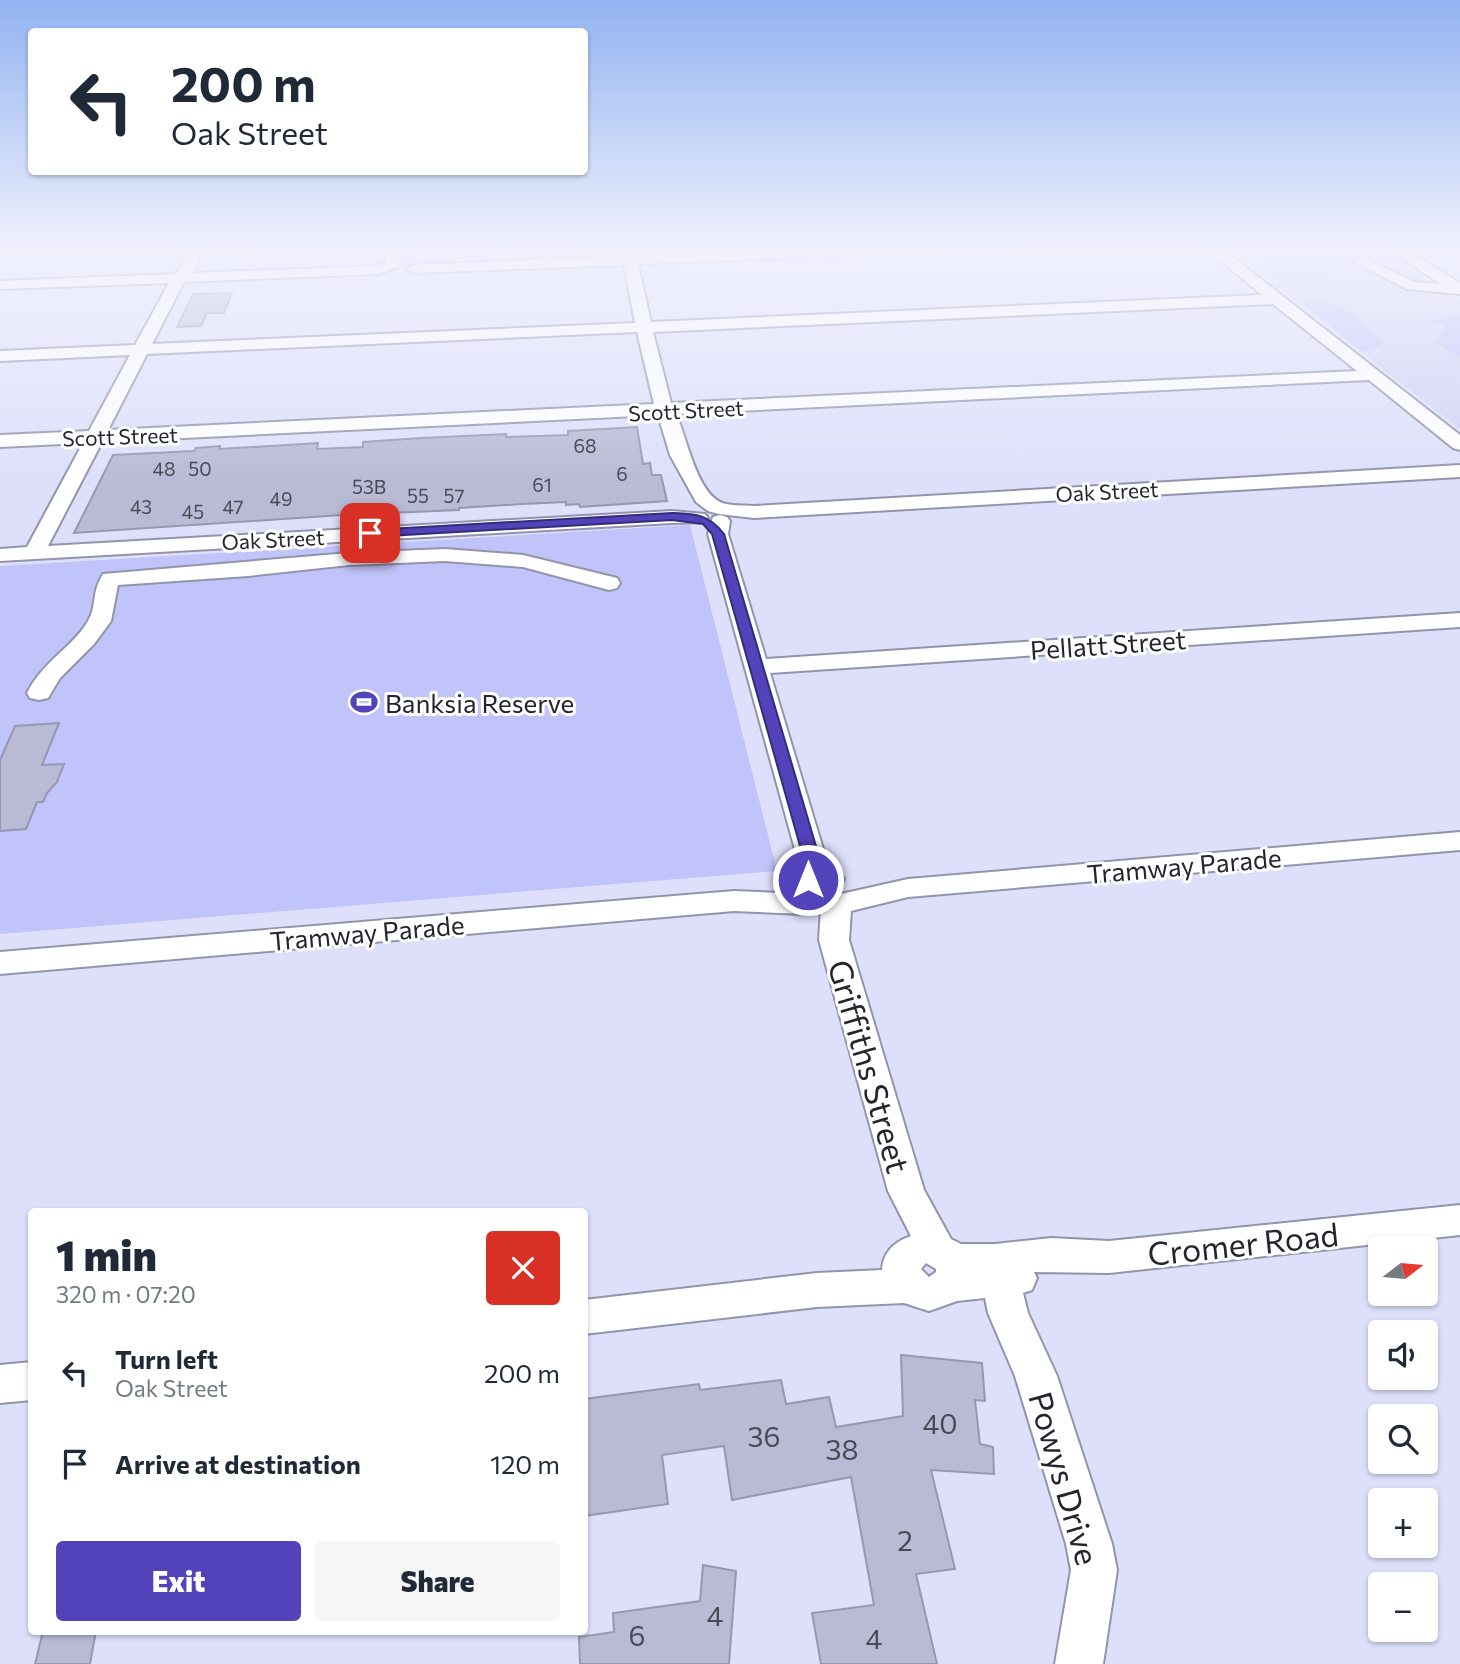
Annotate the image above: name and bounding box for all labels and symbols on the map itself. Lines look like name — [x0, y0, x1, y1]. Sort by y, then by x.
street label: Scott Street — [628, 394, 744, 426]
street label: Scott Street — [62, 421, 178, 451]
house number: 68 — [573, 434, 597, 457]
house number: 48 — [153, 457, 175, 480]
house number: 50 — [188, 457, 212, 480]
house number: 6 — [616, 462, 628, 485]
house number: 61 — [532, 473, 552, 496]
house number: 53B — [352, 475, 386, 498]
street label: Oak Street — [1055, 476, 1159, 506]
house number: 55 — [407, 484, 429, 507]
house number: 57 — [444, 484, 464, 507]
house number: 49 — [270, 487, 292, 510]
house number: 43 — [130, 495, 152, 518]
house number: 47 — [222, 495, 244, 518]
house number: 45 — [182, 500, 204, 523]
pin — [340, 503, 400, 563]
street label: Oak Street — [221, 524, 325, 554]
street label: Pellatt Street — [1029, 623, 1187, 665]
sports icon: Banksia Reserve — [349, 687, 379, 717]
place label: Banksia Reserve — [385, 687, 574, 718]
street label: Tramway Parade — [1085, 841, 1283, 889]
position arrow — [771, 843, 845, 917]
street label: Tramway Parade — [268, 908, 466, 956]
street label: Griffiths Street — [820, 955, 920, 1177]
street label: Cromer Road — [1146, 1213, 1340, 1273]
north arrow — [1368, 1236, 1438, 1306]
street label: Powys Drive — [1021, 1387, 1109, 1569]
house number: 40 — [922, 1406, 958, 1440]
house number: 36 — [748, 1419, 780, 1453]
house number: 38 — [826, 1432, 858, 1466]
house number: 2 — [897, 1523, 913, 1557]
house number: 4 — [707, 1598, 724, 1632]
house number: 6 — [629, 1618, 646, 1652]
house number: 4 — [866, 1621, 883, 1655]

